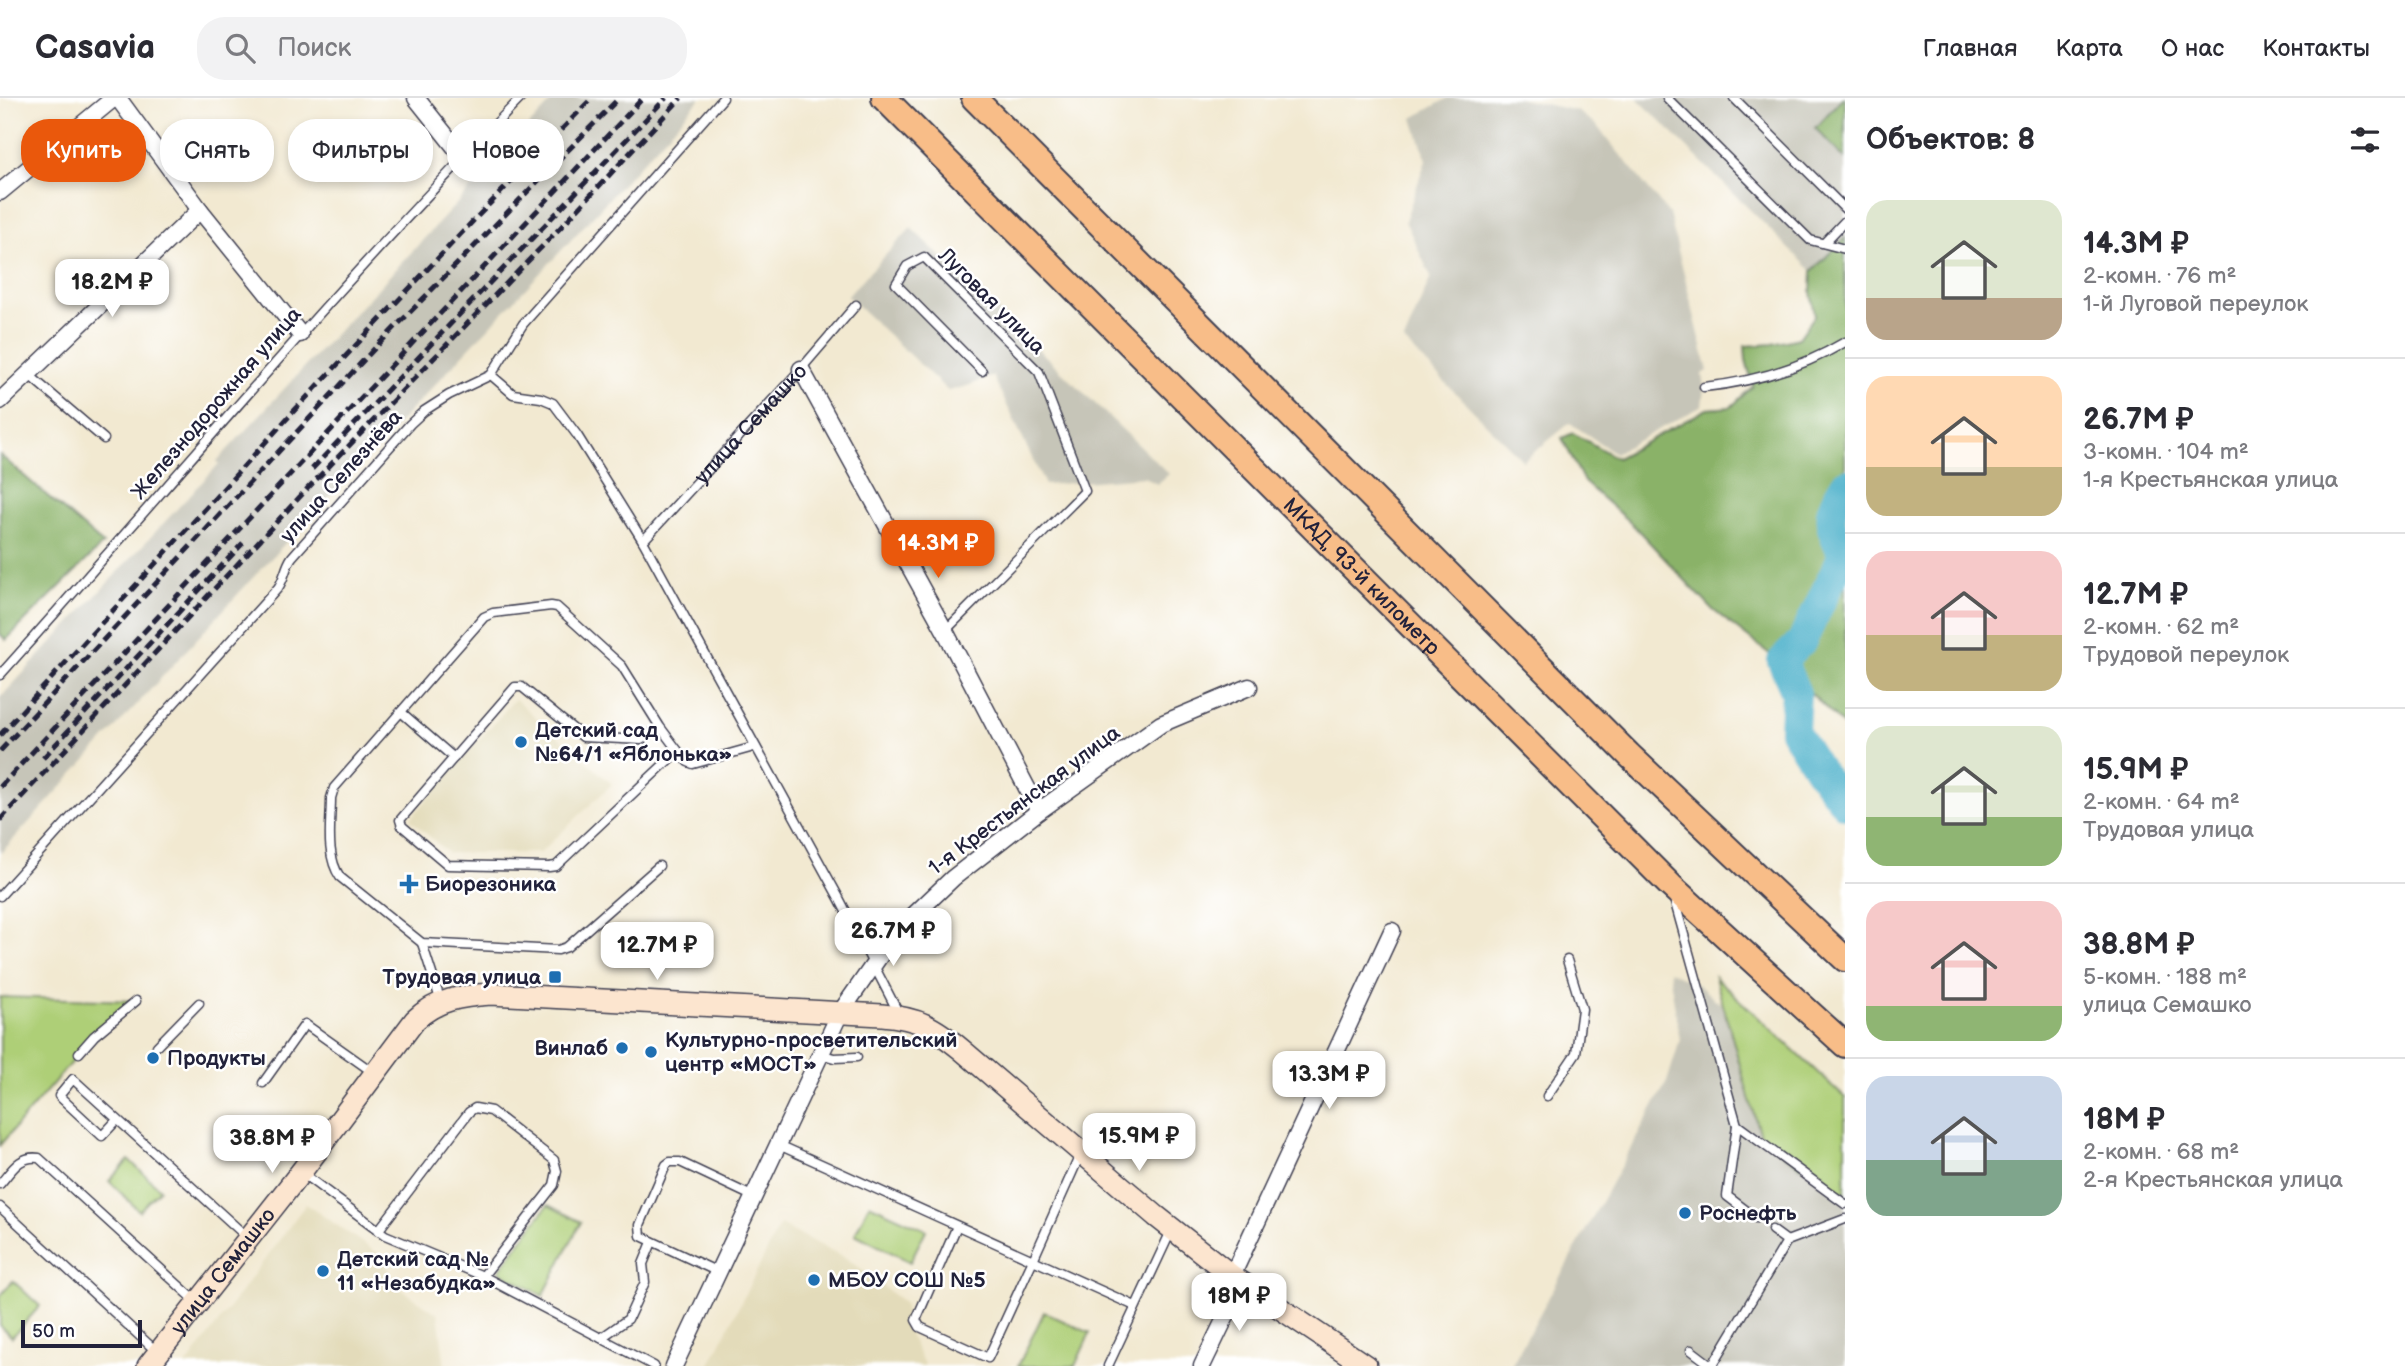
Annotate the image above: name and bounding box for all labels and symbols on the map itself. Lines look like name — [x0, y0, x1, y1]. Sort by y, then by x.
street label: Луговая улица — [932, 242, 1051, 360]
pin: 18.2M ₽ — [47, 260, 177, 319]
street label: Железнодорожная улица — [126, 302, 307, 505]
street label: улица Семашко — [690, 359, 812, 489]
street label: улица Селезнёва — [275, 404, 408, 548]
street label: МКАД, 93-й километр — [1278, 493, 1445, 660]
pin: 14.3M ₽ — [873, 520, 1003, 580]
place label: Детский сад №64/1 «Яблонька» — [535, 718, 732, 767]
street label: 1-я Крестьянская улица — [924, 720, 1125, 881]
marker: Детский сад №64/1 «Яблонька» — [513, 734, 529, 750]
place label: Биорезоника — [425, 872, 557, 897]
marker: Биорезоника — [399, 874, 419, 894]
pin: 26.7M ₽ — [828, 908, 958, 968]
pin: 12.7M ₽ — [592, 922, 722, 982]
place label: Трудовая улица — [382, 965, 542, 990]
marker: Трудовая улица — [547, 969, 563, 985]
place label: Культурно-просветительский центр «МОСТ» — [665, 1028, 957, 1077]
place label: Винлаб — [534, 1036, 608, 1061]
marker: Винлаб — [614, 1040, 630, 1056]
marker: Культурно-просветительский центр «МОСТ» — [643, 1044, 659, 1060]
place label: Продукты — [167, 1046, 266, 1071]
marker: Продукты — [145, 1050, 161, 1066]
pin: 13.3M ₽ — [1264, 1052, 1394, 1111]
pin: 15.9M ₽ — [1074, 1114, 1204, 1173]
pin: 38.8M ₽ — [207, 1116, 337, 1175]
place label: Роснефть — [1699, 1201, 1797, 1226]
street label: улица Семашко — [166, 1203, 281, 1340]
marker: Роснефть — [1677, 1205, 1693, 1221]
place label: Детский сад № 11 «Незабудка» — [337, 1247, 496, 1296]
marker: Детский сад № 11 «Незабудка» — [315, 1263, 331, 1279]
place label: МБОУ СОШ №5 — [828, 1268, 986, 1293]
marker: МБОУ СОШ №5 — [806, 1272, 822, 1288]
pin: 18M ₽ — [1190, 1274, 1288, 1333]
scale bar — [21, 1317, 142, 1349]

